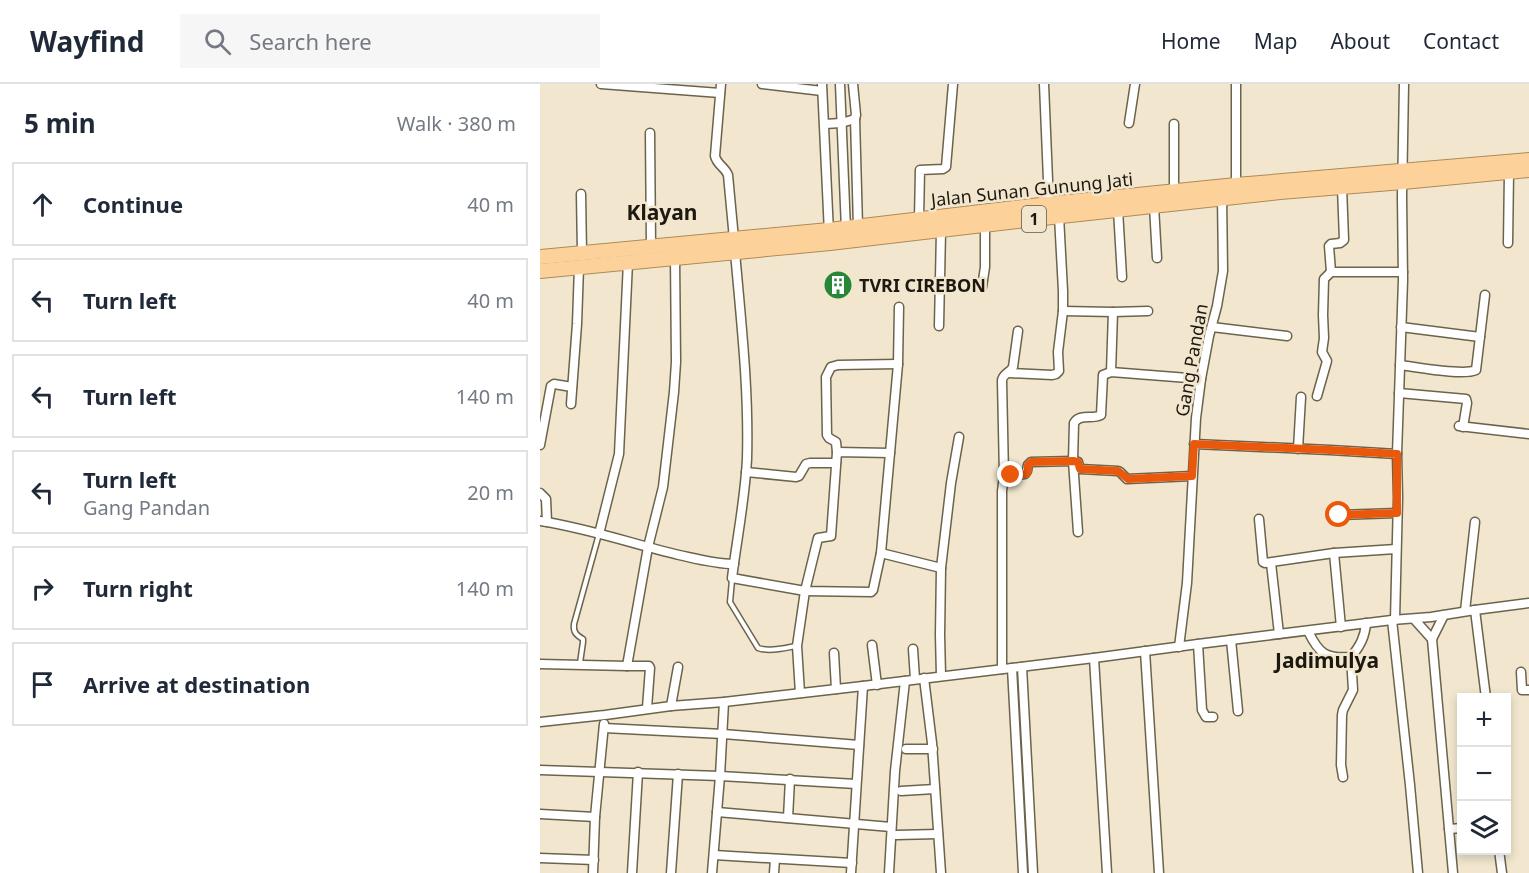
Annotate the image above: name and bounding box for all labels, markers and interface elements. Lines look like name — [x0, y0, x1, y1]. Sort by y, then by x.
search box — [180, 14, 600, 68]
text: Wayfind — [30, 22, 144, 60]
icon: search — [201, 25, 234, 58]
text: Search here — [249, 26, 372, 56]
text: Home — [1161, 27, 1221, 55]
text: Map — [1254, 27, 1297, 55]
text: About — [1330, 27, 1390, 55]
text: Contact — [1423, 27, 1499, 55]
text: 5 min — [24, 105, 96, 141]
text: Walk · 380 m — [397, 110, 516, 137]
street label: Jalan Sunan Gunung Jati — [928, 166, 1134, 212]
icon: ahead — [26, 188, 59, 221]
text: Continue — [83, 189, 183, 219]
text: 40 m — [467, 191, 514, 218]
district label: Klayan — [626, 198, 698, 226]
road number: 1 — [1022, 206, 1046, 232]
building icon: TVRI CIREBON — [822, 269, 854, 301]
place label: TVRI CIREBON — [859, 273, 986, 297]
icon: left — [26, 284, 59, 317]
text: Turn left — [83, 285, 177, 315]
text: 40 m — [467, 287, 514, 314]
street label: Gang Pandan — [1169, 302, 1213, 418]
icon: left — [26, 380, 59, 413]
text: Turn left — [83, 381, 177, 411]
text: 140 m — [456, 383, 514, 410]
route end — [997, 461, 1023, 487]
text: Turn left — [83, 464, 177, 494]
icon: left — [26, 476, 59, 509]
text: 20 m — [467, 479, 514, 506]
text: Gang Pandan — [83, 494, 210, 521]
route start — [1325, 501, 1351, 527]
icon: right — [26, 572, 59, 605]
text: Turn right — [83, 573, 193, 603]
text: 140 m — [456, 575, 514, 602]
district label: Jadimulya — [1273, 646, 1379, 674]
icon: arrive — [26, 668, 59, 701]
text: Arrive at destination — [83, 669, 310, 699]
map controls — [1457, 693, 1511, 855]
button: + — [1457, 693, 1511, 747]
button: − — [1457, 747, 1511, 801]
button: layers — [1457, 801, 1511, 855]

